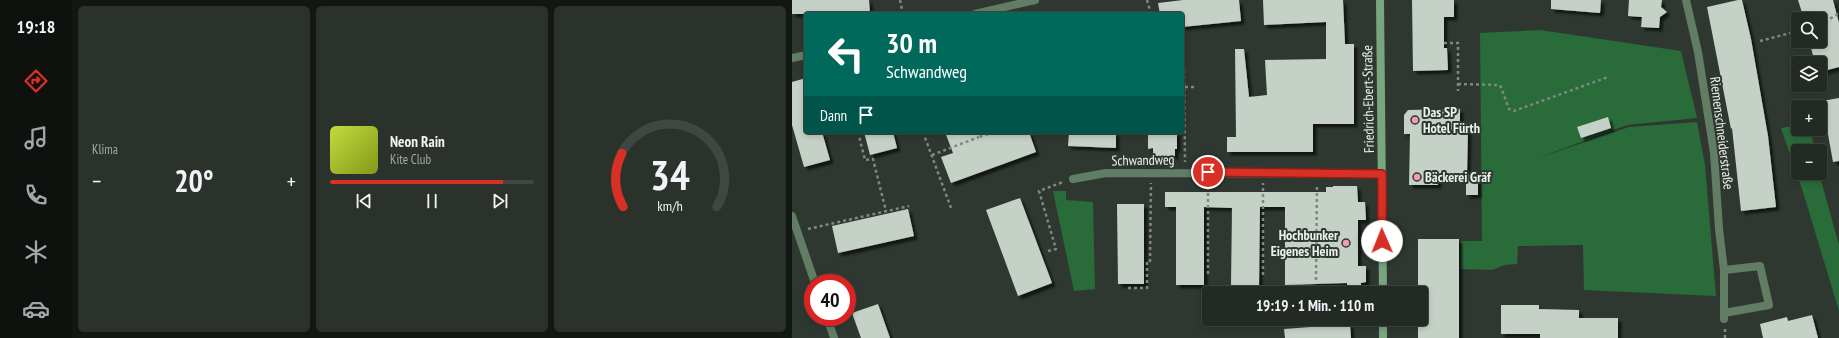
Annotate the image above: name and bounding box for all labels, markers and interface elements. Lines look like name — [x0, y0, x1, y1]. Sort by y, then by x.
map controls — [1791, 12, 1827, 180]
button: search — [1791, 12, 1827, 48]
text: 19:18 — [17, 15, 55, 38]
text: 30 m — [886, 24, 937, 61]
icon: left — [820, 28, 872, 80]
street label: Friedrich-Ebert-Straße — [1358, 45, 1378, 153]
button: layers — [1791, 56, 1827, 92]
text: Schwandweg — [886, 60, 967, 83]
icon: directions — [22, 67, 50, 95]
street label: Riemenschneiderstraße — [1706, 75, 1738, 191]
button: + — [1791, 100, 1827, 136]
place label: Das SP Hotel Fürth — [1423, 103, 1480, 137]
icon: arrive — [855, 104, 877, 126]
text: Dann — [820, 106, 847, 125]
marker: Das SP Hotel Fürth — [1410, 115, 1420, 125]
icon: music — [22, 124, 50, 152]
text: Neon Rain — [390, 132, 445, 151]
text: Klima — [92, 141, 118, 158]
button: − — [1791, 144, 1827, 180]
text: 34 — [650, 148, 690, 201]
street label: Schwandweg — [1111, 150, 1175, 170]
text: Kite Club — [390, 151, 431, 168]
pin — [1191, 155, 1225, 189]
text: 20° — [174, 161, 214, 200]
icon: arrive — [1197, 161, 1219, 183]
text: − — [92, 167, 101, 195]
text: + — [287, 167, 296, 195]
place label: Bäckerei Gräf — [1425, 168, 1492, 186]
marker: Bäckerei Gräf — [1412, 172, 1422, 182]
icon: phone — [22, 181, 50, 209]
icon: previous — [353, 190, 375, 212]
icon: pause — [421, 190, 443, 212]
icon: next — [489, 190, 511, 212]
text: km/h — [657, 196, 683, 215]
position arrow — [1361, 220, 1403, 262]
place label: Hochbunker Eigenes Heim — [1271, 226, 1339, 260]
icon: climate — [22, 238, 50, 266]
marker: Hochbunker Eigenes Heim — [1341, 238, 1351, 248]
speed limit sign: 40 — [804, 274, 856, 326]
icon: car — [22, 295, 50, 323]
text: 19:19 · 1 Min. · 110 m — [1256, 296, 1374, 315]

